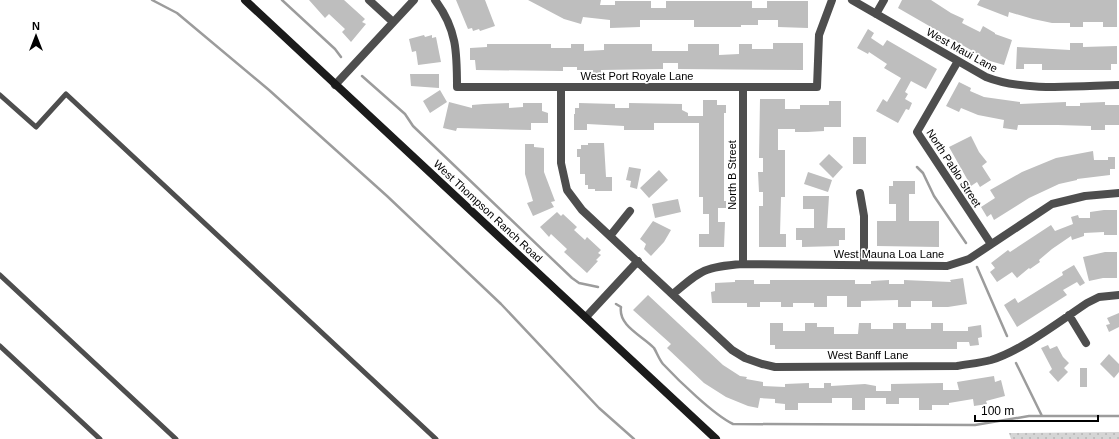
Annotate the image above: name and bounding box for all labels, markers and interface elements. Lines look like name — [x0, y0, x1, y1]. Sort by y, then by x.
north arrow — [16, 16, 56, 56]
text: N — [32, 20, 40, 32]
street label: West Maui Lane — [924, 26, 1000, 74]
street label: West Port Royale Lane — [581, 70, 693, 82]
street label: North Pablo Street — [924, 127, 984, 209]
street label: North B Street — [726, 140, 738, 210]
street label: West Thompson Ranch Road — [431, 158, 545, 264]
street label: West Mauna Loa Lane — [834, 248, 944, 260]
street label: West Banff Lane — [828, 349, 908, 361]
scale bar — [975, 397, 1098, 423]
text: 100 m — [981, 404, 1014, 418]

